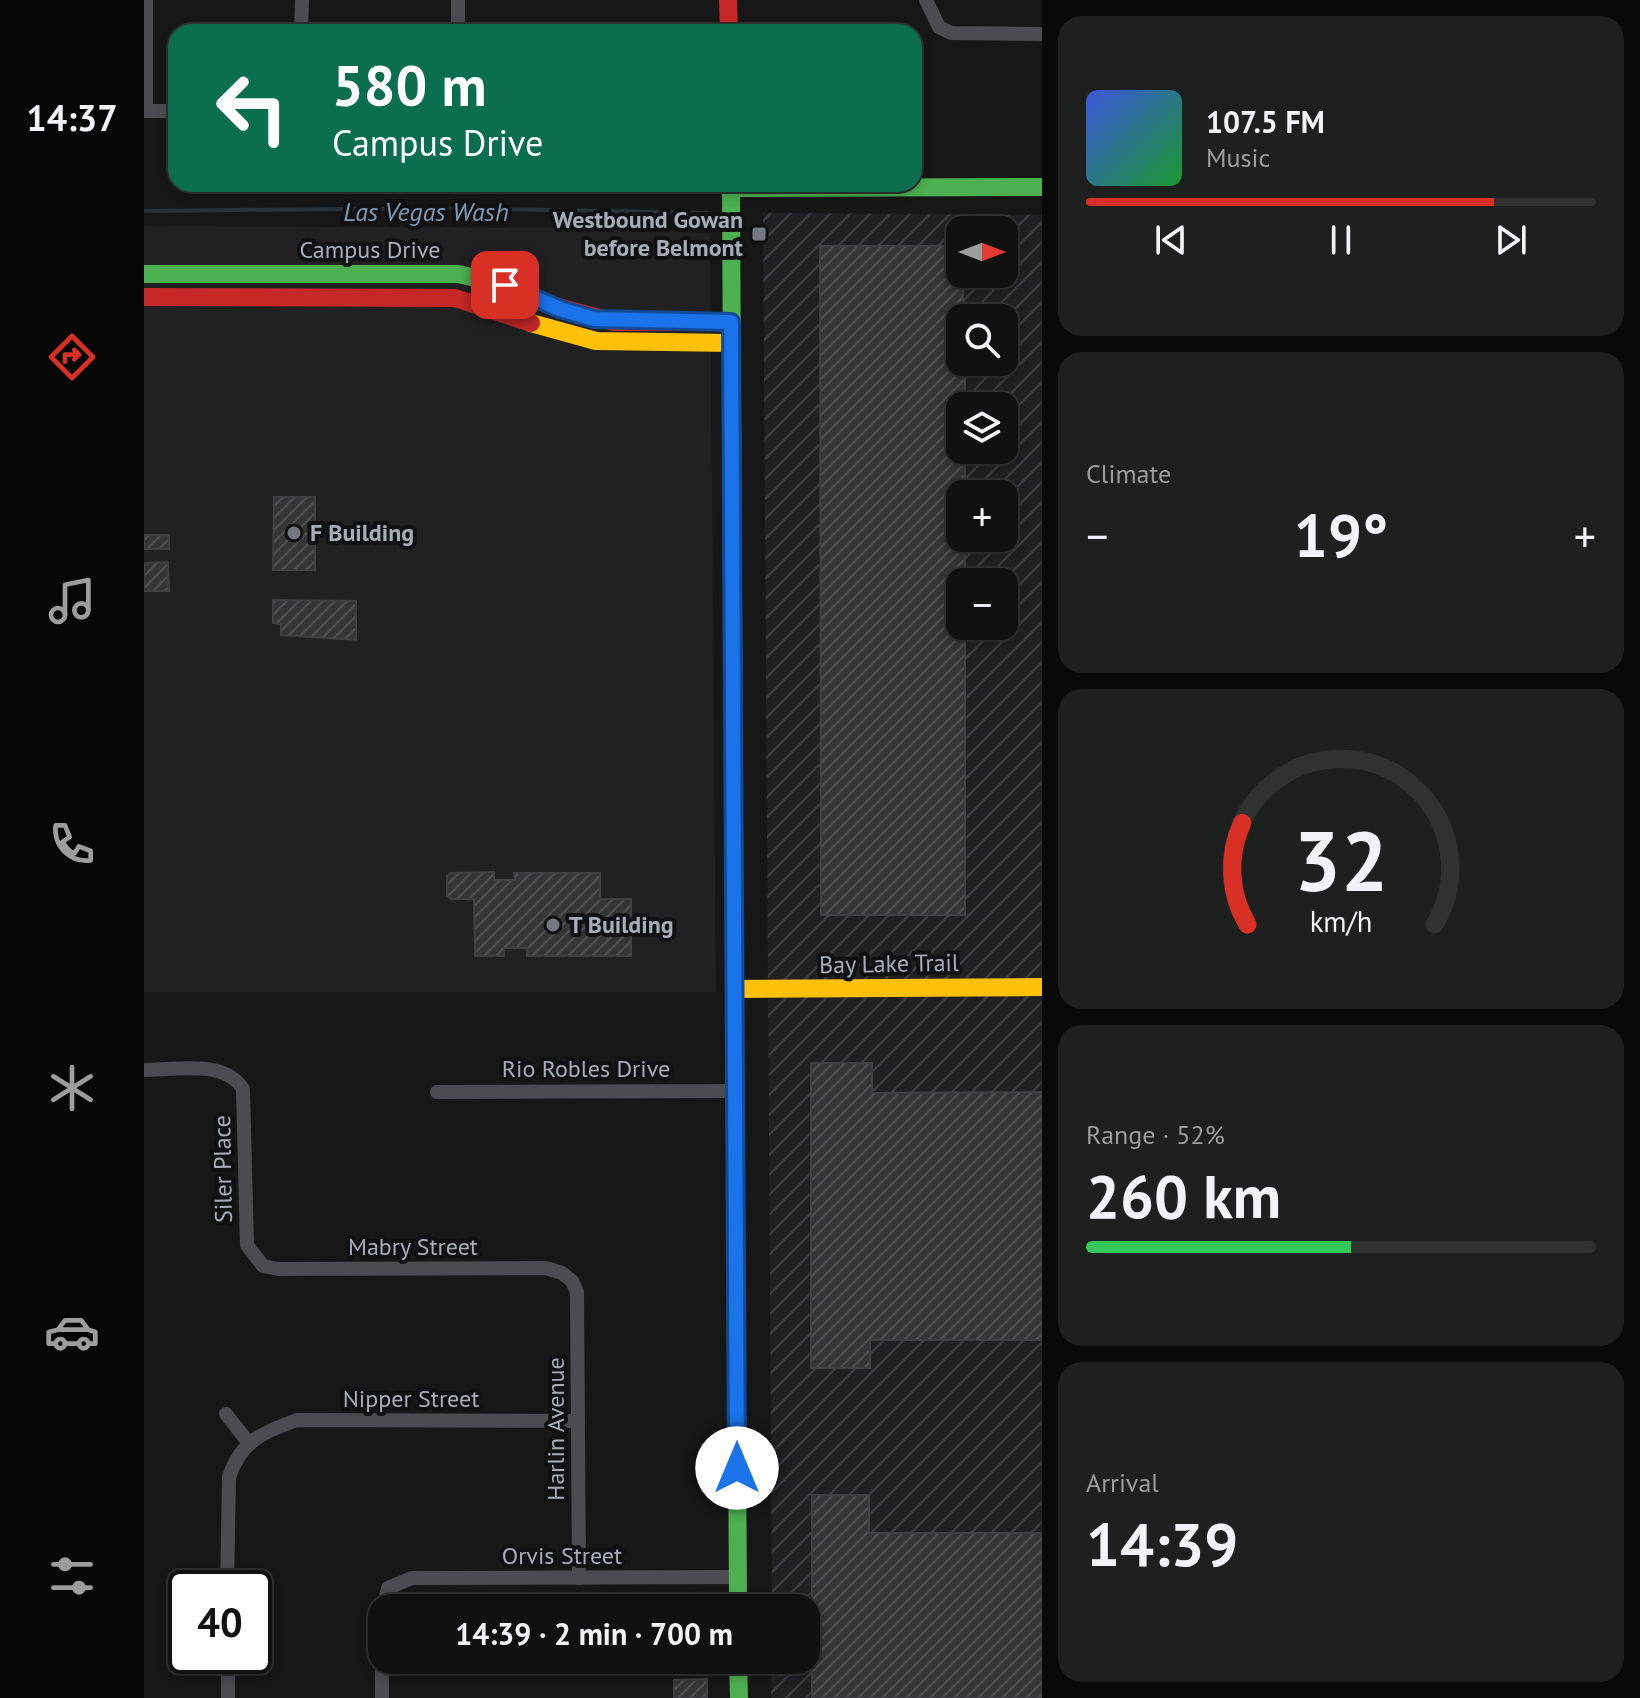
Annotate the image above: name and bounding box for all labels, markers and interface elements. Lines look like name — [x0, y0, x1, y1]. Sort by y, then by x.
text: 580 m — [332, 49, 487, 121]
icon: left — [200, 56, 304, 160]
text: 14:37 — [26, 94, 118, 141]
text: 107.5 FM — [1206, 102, 1325, 141]
text: Campus Drive — [332, 119, 543, 166]
text: Music — [1206, 141, 1270, 174]
water label: Las Vegas Wash — [343, 195, 509, 228]
place label: Westbound Gowan before Belmont — [553, 204, 744, 263]
north arrow — [946, 216, 1018, 288]
map controls — [946, 216, 1018, 640]
icon: previous — [1149, 218, 1193, 262]
icon: pause — [1319, 218, 1363, 262]
icon: next — [1489, 218, 1533, 262]
marker: Westbound Gowan before Belmont — [750, 225, 768, 243]
street label: Campus Drive — [300, 234, 440, 265]
pin — [471, 251, 539, 319]
icon: arrive — [483, 263, 527, 307]
button: search — [946, 304, 1018, 376]
icon: directions — [44, 329, 100, 385]
button: layers — [946, 392, 1018, 464]
text: Climate — [1086, 457, 1171, 490]
button: + — [946, 480, 1018, 552]
text: 19° — [1294, 496, 1388, 574]
text: − — [1086, 507, 1108, 564]
text: + — [1574, 507, 1596, 564]
place label: F Building — [310, 517, 414, 548]
marker: F Building — [285, 524, 303, 542]
button: − — [946, 568, 1018, 640]
icon: music — [44, 573, 100, 629]
text: 32 — [1294, 806, 1388, 914]
icon: phone — [44, 816, 100, 872]
text: km/h — [1310, 903, 1372, 940]
place label: T Building — [569, 909, 674, 940]
marker: T Building — [544, 916, 562, 934]
street label: Bay Lake Trail — [819, 947, 959, 980]
street label: Rio Robles Drive — [502, 1053, 670, 1084]
icon: climate — [44, 1060, 100, 1116]
street label: Siler Place — [206, 1115, 239, 1223]
text: Range · 52% — [1086, 1118, 1225, 1151]
text: 260 km — [1086, 1157, 1281, 1235]
street label: Mabry Street — [348, 1231, 478, 1262]
icon: car — [44, 1304, 100, 1360]
street label: Harlin Avenue — [540, 1357, 571, 1501]
street label: Nipper Street — [343, 1383, 479, 1414]
position arrow — [695, 1426, 779, 1510]
text: Arrival — [1086, 1466, 1159, 1499]
text: 14:39 — [1086, 1505, 1238, 1583]
street label: Orvis Street — [502, 1540, 622, 1571]
icon: filters — [44, 1548, 100, 1604]
speed limit sign: 40 — [168, 1570, 272, 1674]
text: 14:39 · 2 min · 700 m — [455, 1614, 733, 1653]

